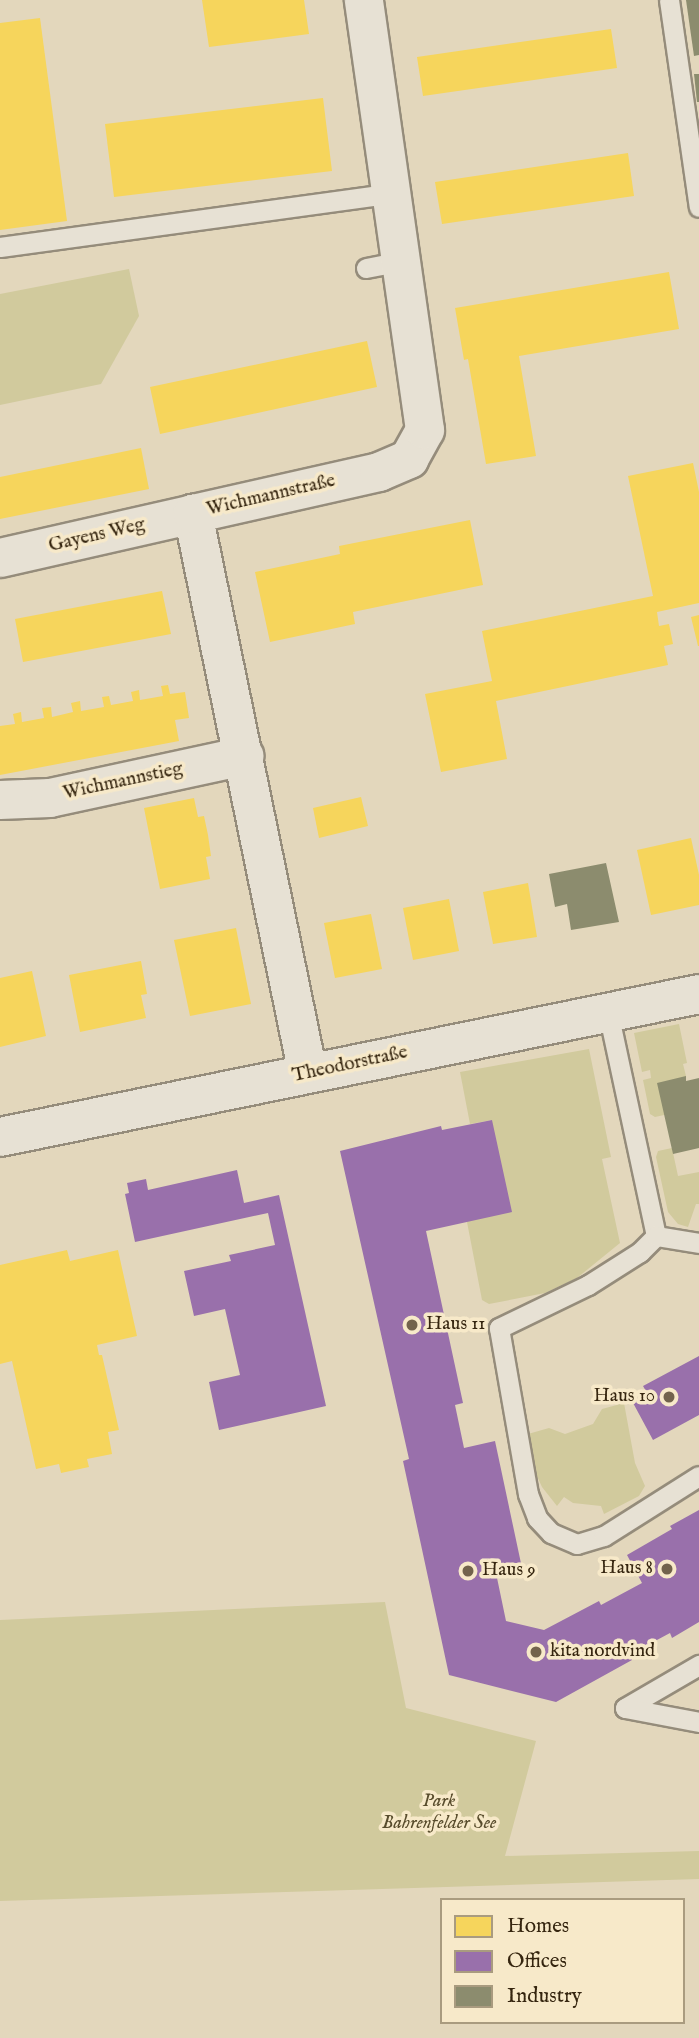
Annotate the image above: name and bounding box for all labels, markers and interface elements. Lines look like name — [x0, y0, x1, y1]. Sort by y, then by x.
street label: Wichmannstraße — [204, 470, 338, 522]
street label: Gayens Weg — [47, 514, 147, 558]
street label: Wichmannstieg — [61, 758, 185, 806]
street label: Theodorstraße — [290, 1042, 410, 1088]
place label: Haus 11 — [426, 1314, 485, 1336]
marker: Haus 11 — [404, 1317, 420, 1333]
place label: Haus 10 — [593, 1386, 655, 1408]
marker: Haus 10 — [661, 1389, 677, 1405]
place label: Haus 8 — [600, 1558, 653, 1580]
place label: Haus 9 — [482, 1560, 536, 1582]
marker: Haus 8 — [659, 1561, 675, 1577]
marker: Haus 9 — [460, 1563, 476, 1579]
place label: kita nordvind — [550, 1641, 655, 1663]
marker: kita nordvind — [528, 1644, 544, 1660]
park label: Park Bahrenfelder See — [382, 1791, 496, 1835]
legend — [440, 1898, 685, 2024]
text: Homes — [507, 1913, 569, 1940]
text: Offices — [507, 1948, 567, 1975]
text: Industry — [507, 1983, 582, 2010]

